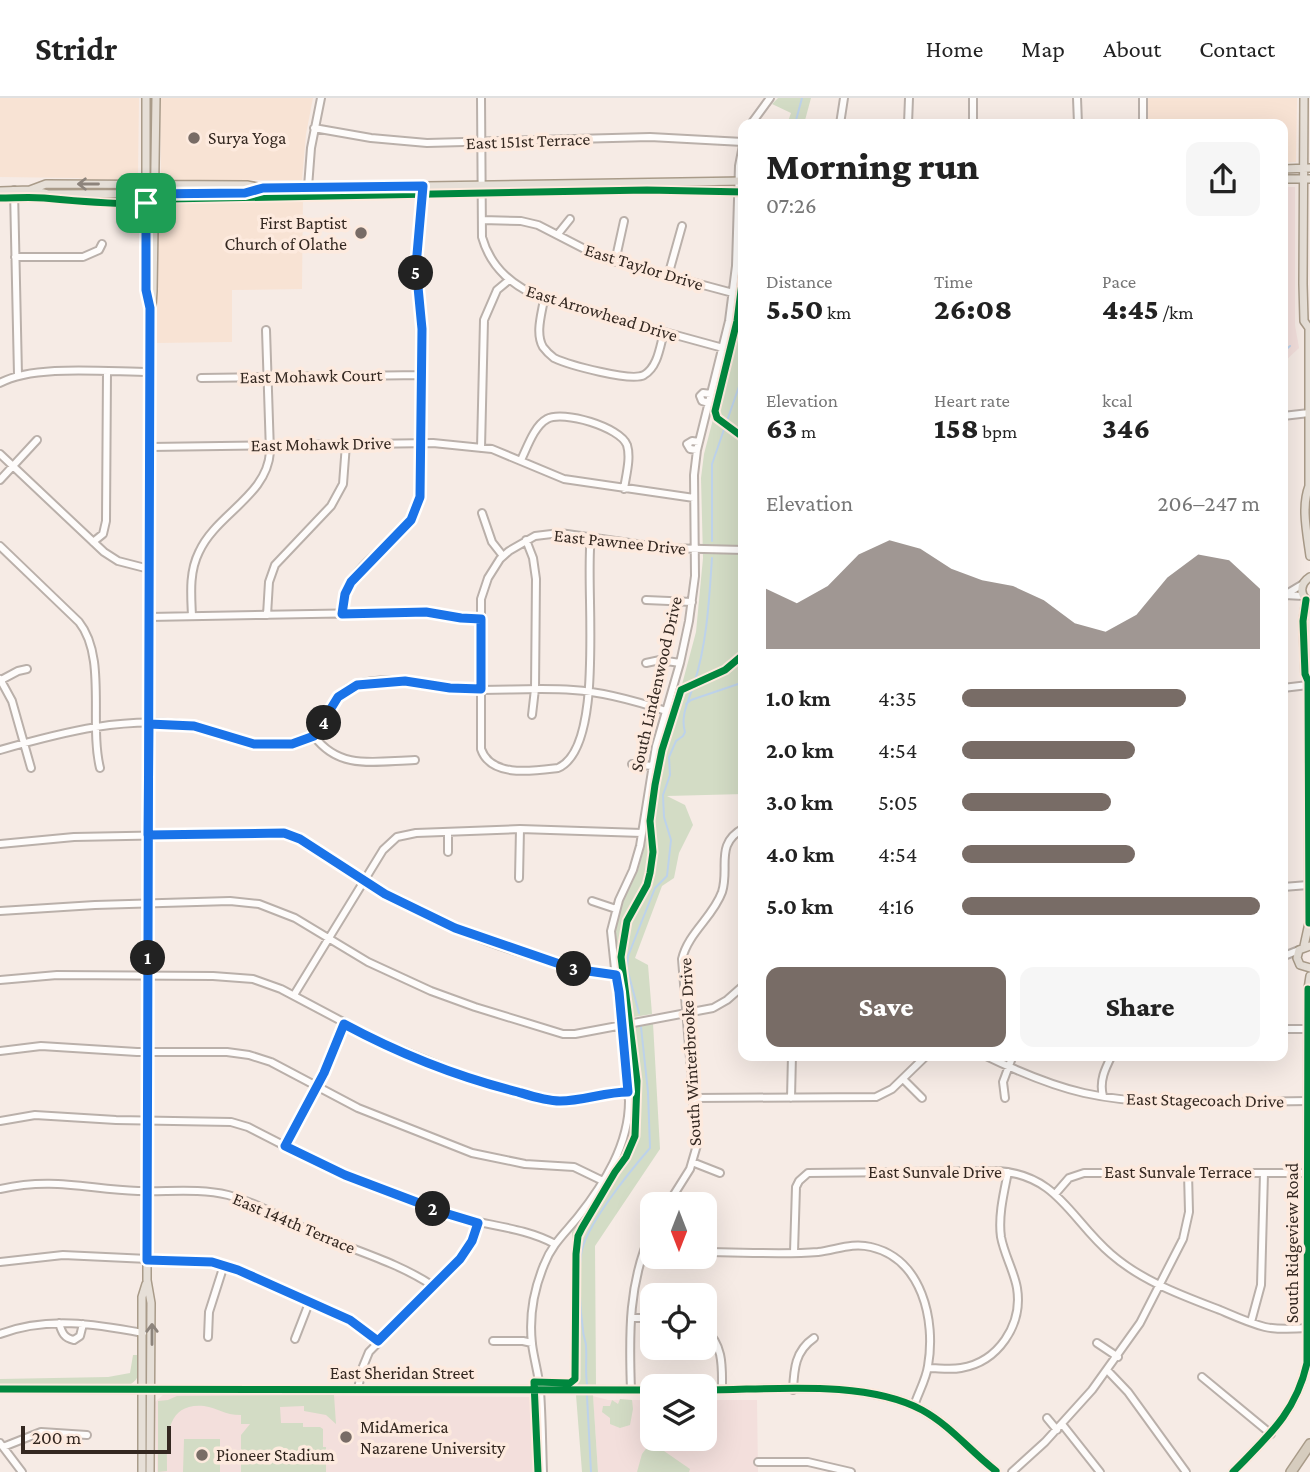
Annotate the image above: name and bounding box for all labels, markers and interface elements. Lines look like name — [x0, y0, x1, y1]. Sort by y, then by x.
text: Stridr — [35, 30, 117, 67]
text: Home — [926, 35, 983, 62]
text: Map — [1021, 35, 1065, 62]
text: About — [1103, 35, 1161, 62]
text: Contact — [1199, 35, 1275, 62]
place label: Surya Yoga — [208, 128, 286, 148]
street label: East 151st Terrace — [466, 129, 591, 153]
marker: Surya Yoga — [186, 130, 202, 146]
button: share — [1186, 142, 1260, 216]
text: Morning run — [766, 145, 979, 187]
pin — [116, 173, 176, 233]
one-way arrow — [76, 177, 99, 191]
icon: arrive — [127, 184, 165, 222]
text: 07:26 — [766, 192, 817, 218]
place label: First Baptist Church of Olathe — [224, 213, 348, 254]
marker: First Baptist Church of Olathe — [353, 225, 369, 241]
street label: East Taylor Drive — [582, 239, 706, 295]
pin: 5 — [398, 256, 434, 290]
text: 5 — [411, 262, 420, 283]
text: Distance — [766, 271, 832, 292]
text: Time — [934, 271, 973, 292]
text: Pace — [1102, 271, 1136, 292]
street label: East Arrowhead Drive — [524, 280, 680, 346]
text: 5.50 — [766, 292, 823, 325]
text: 26:08 — [934, 292, 1012, 325]
text: 4:45 — [1102, 292, 1159, 325]
text: km — [823, 302, 851, 323]
text: /km — [1159, 302, 1193, 323]
street label: East Mohawk Court — [239, 365, 384, 387]
text: Elevation — [766, 390, 838, 411]
text: Heart rate — [934, 390, 1010, 411]
text: kcal — [1102, 390, 1133, 411]
text: 63 — [766, 411, 797, 444]
text: 158 — [934, 411, 979, 444]
text: 346 — [1102, 411, 1150, 444]
text: m — [797, 421, 816, 442]
text: bpm — [979, 421, 1017, 442]
street label: East Mohawk Drive — [251, 433, 392, 455]
text: Elevation — [766, 490, 853, 516]
text: 206–247 m — [1158, 490, 1260, 516]
street label: East Pawnee Drive — [553, 525, 687, 559]
street label: South Lindenwood Drive — [626, 594, 686, 774]
text: 1.0 km — [766, 685, 831, 711]
text: 4:35 — [878, 685, 917, 711]
pin: 4 — [306, 706, 342, 740]
text: 4 — [318, 712, 329, 733]
text: 2.0 km — [766, 737, 834, 763]
text: 4:54 — [878, 737, 918, 763]
text: 3.0 km — [766, 789, 833, 815]
text: 5:05 — [878, 789, 918, 815]
text: 4.0 km — [766, 841, 835, 867]
text: 4:54 — [878, 841, 918, 867]
text: 5.0 km — [766, 893, 833, 919]
text: 4:16 — [878, 893, 914, 919]
pin: 1 — [130, 940, 166, 976]
text: 1 — [144, 947, 151, 968]
pin: 3 — [556, 952, 592, 986]
street label: South Winterbrooke Drive — [675, 957, 705, 1147]
text: 3 — [569, 958, 578, 979]
button: Save — [766, 967, 1006, 1047]
button: Share — [1020, 967, 1260, 1047]
street label: East Stagecoach Drive — [1126, 1089, 1284, 1111]
street label: East Sunvale Drive — [868, 1162, 1002, 1182]
street label: East Sunvale Terrace — [1104, 1162, 1252, 1182]
street label: South Ridgeview Road — [1282, 1162, 1302, 1323]
street label: East 144th Terrace — [230, 1188, 358, 1258]
pin: 2 — [416, 1192, 450, 1226]
north arrow — [640, 1192, 718, 1269]
map controls — [640, 1192, 717, 1451]
text: 2 — [428, 1198, 437, 1219]
button: locate — [640, 1283, 717, 1360]
one-way arrow — [145, 1323, 159, 1346]
street label: East Sheridan Street — [330, 1363, 475, 1383]
button: layers — [640, 1374, 717, 1451]
place label: MidAmerica Nazarene University — [360, 1417, 506, 1458]
scale bar — [21, 1423, 172, 1455]
text: 200 m — [32, 1427, 81, 1448]
marker: MidAmerica Nazarene University — [338, 1429, 354, 1445]
place label: Pioneer Stadium — [216, 1445, 335, 1465]
marker: Pioneer Stadium — [194, 1447, 210, 1463]

